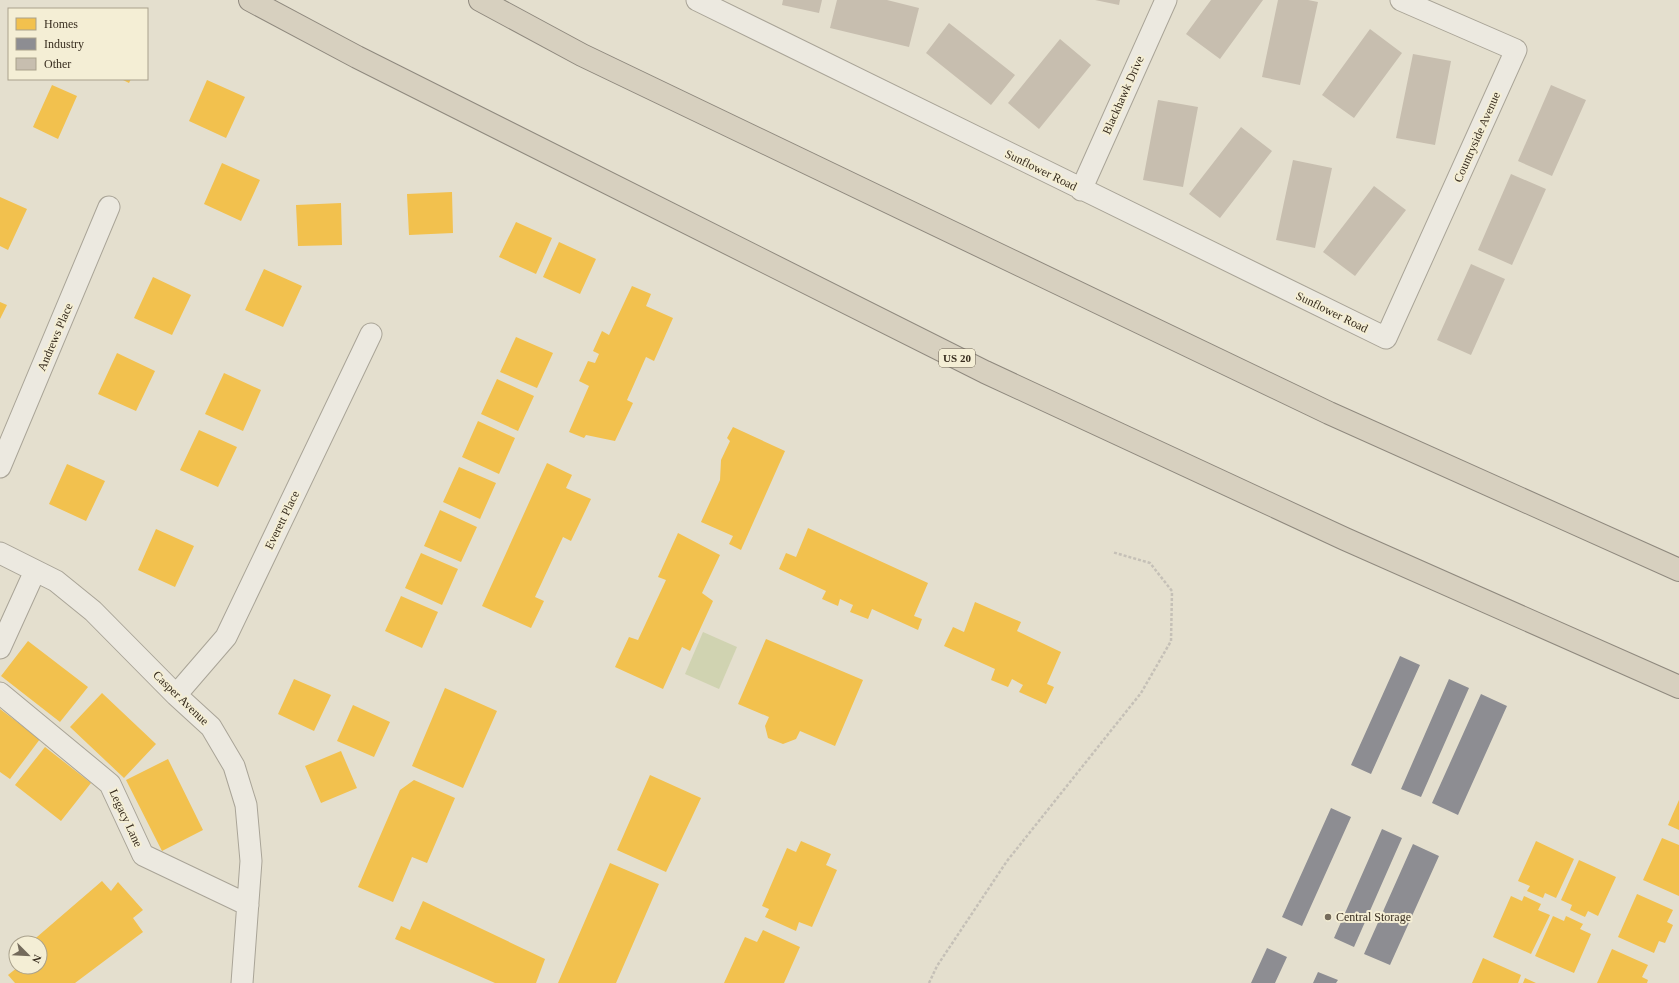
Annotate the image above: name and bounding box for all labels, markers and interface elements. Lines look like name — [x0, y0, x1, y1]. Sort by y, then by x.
legend — [8, 8, 148, 80]
text: Homes — [44, 17, 78, 31]
text: Industry — [44, 37, 84, 51]
street label: Blackhawk Drive — [1099, 54, 1147, 136]
text: Other — [44, 57, 71, 71]
street label: Countryside Avenue — [1451, 90, 1503, 184]
street label: Sunflower Road — [1003, 147, 1079, 193]
street label: Sunflower Road — [1294, 289, 1370, 335]
street label: Andrews Place — [34, 301, 76, 373]
road number: US 20 — [939, 349, 975, 367]
street label: Everett Place — [262, 488, 302, 552]
street label: Casper Avenue — [150, 668, 212, 728]
street label: Legacy Lane — [106, 787, 146, 849]
place label: Central Storage — [1336, 910, 1411, 924]
marker: Central Storage — [1323, 912, 1333, 922]
north arrow — [8, 935, 48, 975]
text: N — [30, 953, 44, 965]

